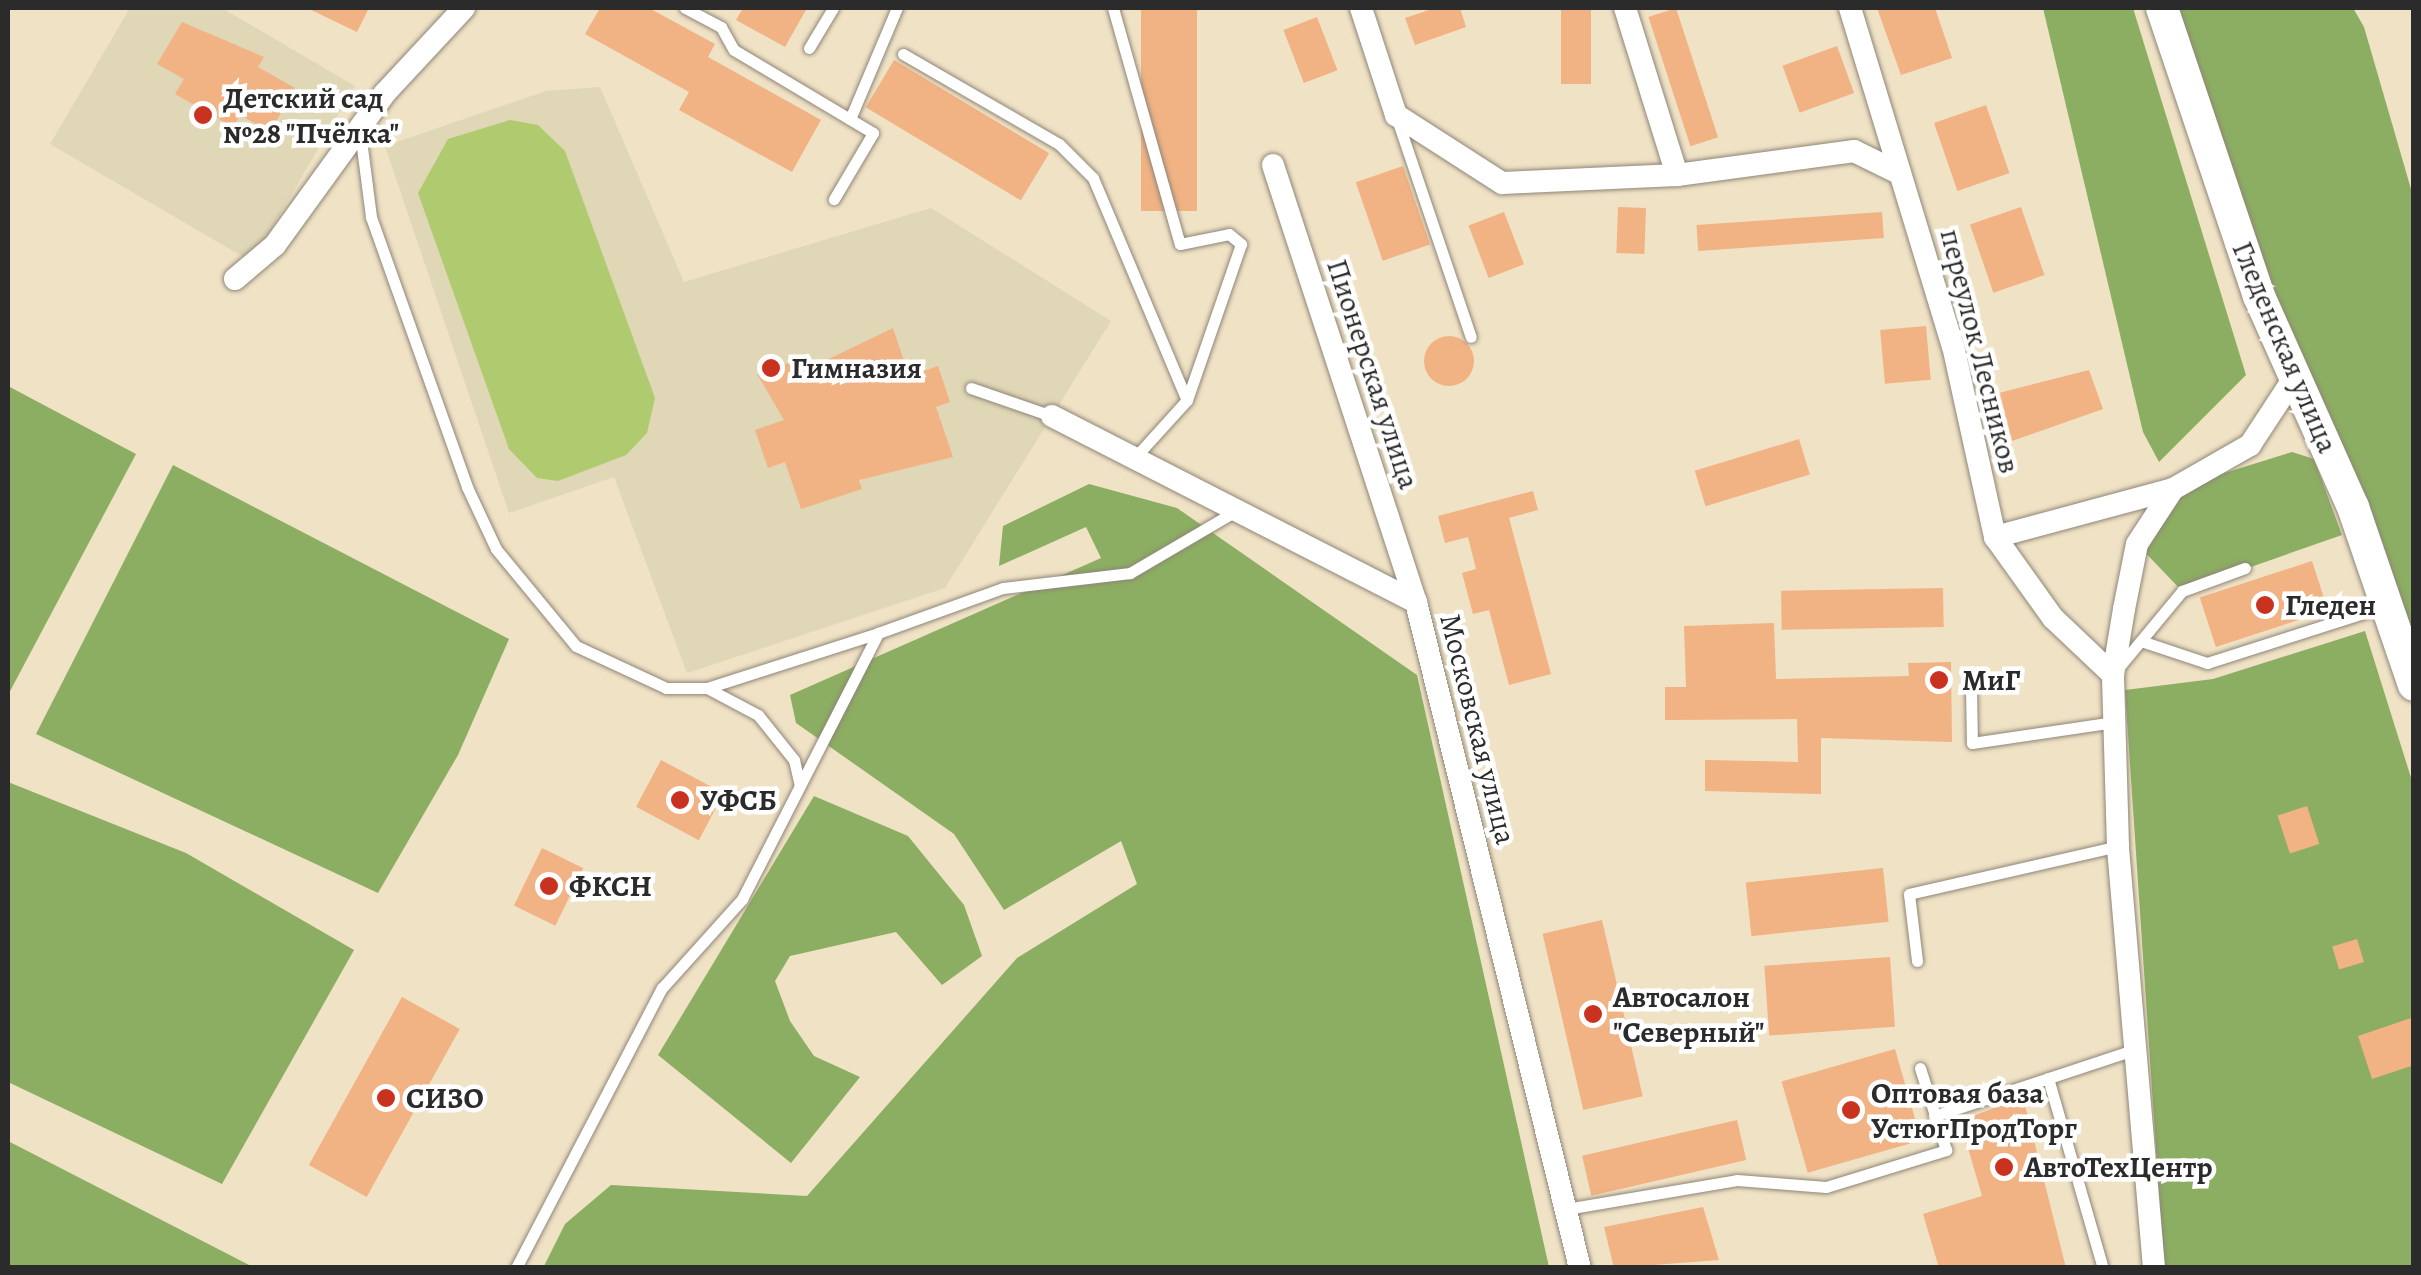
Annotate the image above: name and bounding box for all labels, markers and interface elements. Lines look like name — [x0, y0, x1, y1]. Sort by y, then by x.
place label: Детский сад №28 "Пчёлка" — [223, 80, 400, 150]
marker: Детский сад №28 "Пчёлка" — [192, 104, 214, 126]
street label: переулок Лесников — [1932, 225, 2028, 477]
street label: Гледенская улица — [2224, 236, 2346, 458]
street label: Пионерская улица — [1319, 255, 1427, 493]
place label: Гимназия — [791, 350, 922, 386]
marker: Гимназия — [760, 357, 782, 379]
place label: Гледен — [2285, 587, 2376, 623]
marker: Гледен — [2254, 594, 2276, 616]
street label: Московская улица — [1432, 610, 1524, 848]
place label: МиГ — [1962, 662, 2020, 698]
marker: МиГ — [1926, 667, 1952, 693]
place label: УФСБ — [700, 782, 777, 818]
marker: УФСБ — [669, 789, 691, 811]
place label: ФКСН — [569, 868, 652, 904]
marker: ФКСН — [538, 875, 560, 897]
place label: Автосалон "Северный" — [1613, 979, 1764, 1050]
marker: Автосалон "Северный" — [1582, 1003, 1604, 1025]
place label: Оптовая база УстюгПродТорг — [1871, 1075, 2077, 1146]
place label: СИЗО — [406, 1080, 484, 1116]
marker: СИЗО — [375, 1087, 397, 1109]
marker: Оптовая база УстюгПродТорг — [1840, 1099, 1862, 1121]
place label: АвтоТехЦентр — [2024, 1149, 2213, 1185]
marker: АвтоТехЦентр — [1993, 1156, 2015, 1178]

